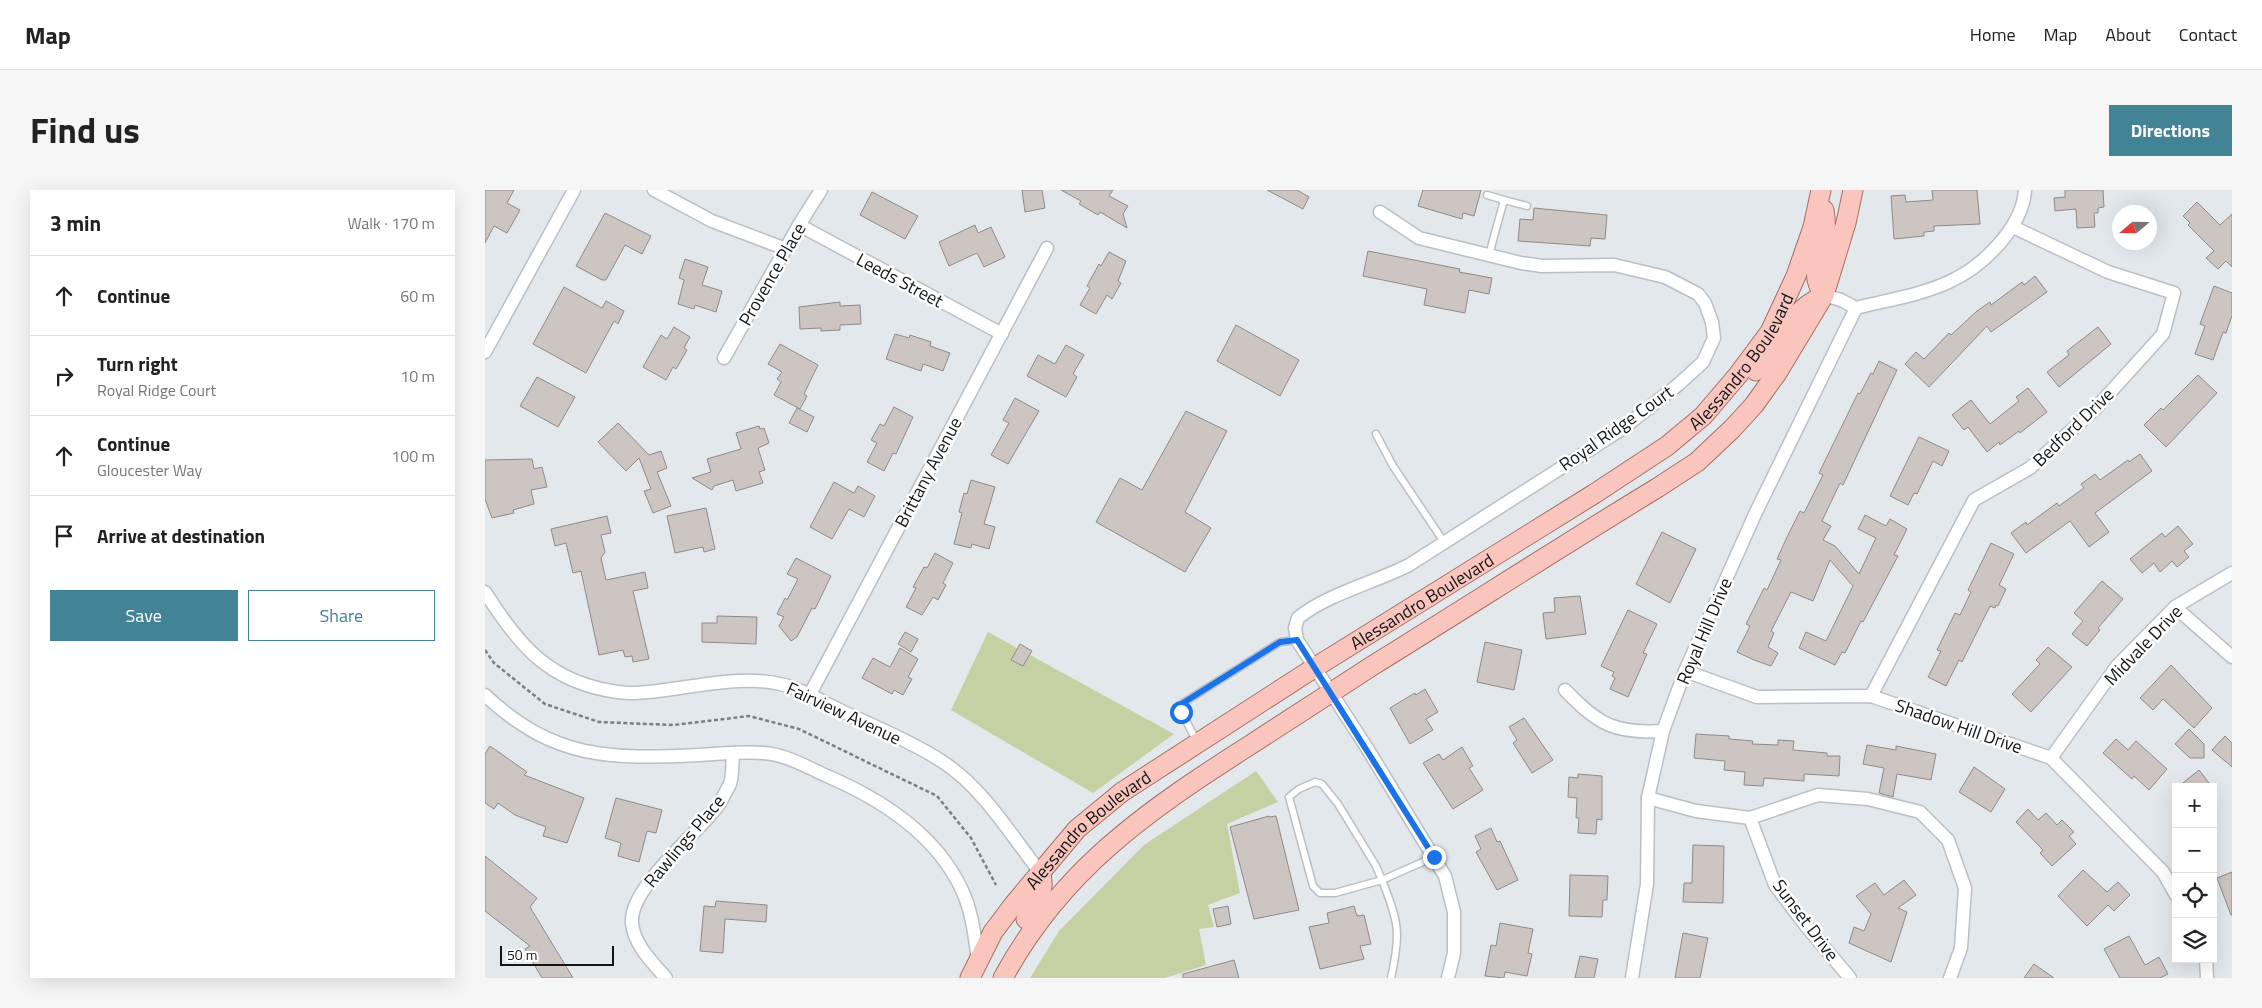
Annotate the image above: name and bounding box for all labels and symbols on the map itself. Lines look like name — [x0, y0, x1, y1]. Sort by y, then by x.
north arrow — [2112, 205, 2157, 250]
street label: Provence Place — [732, 218, 812, 330]
street label: Leeds Street — [852, 246, 949, 315]
street label: Alessandro Boulevard — [1682, 288, 1800, 436]
street label: Royal Ridge Court — [1553, 378, 1679, 477]
street label: Bedford Drive — [2026, 381, 2120, 473]
street label: Brittany Avenue — [888, 412, 968, 532]
street label: Alessandro Boulevard — [1345, 546, 1499, 656]
street label: Royal Hill Drive — [1669, 573, 1739, 689]
street label: Midvale Drive — [2098, 599, 2188, 691]
street label: Fairview Avenue — [782, 675, 906, 751]
street label: Shadow Hill Drive — [1892, 692, 2026, 760]
route start — [1170, 701, 1193, 724]
street label: Alessandro Boulevard — [1019, 763, 1156, 895]
street label: Rawlings Place — [637, 789, 731, 893]
route end — [1423, 846, 1446, 869]
street label: Sunset Drive — [1766, 874, 1846, 966]
scale bar — [500, 943, 614, 966]

